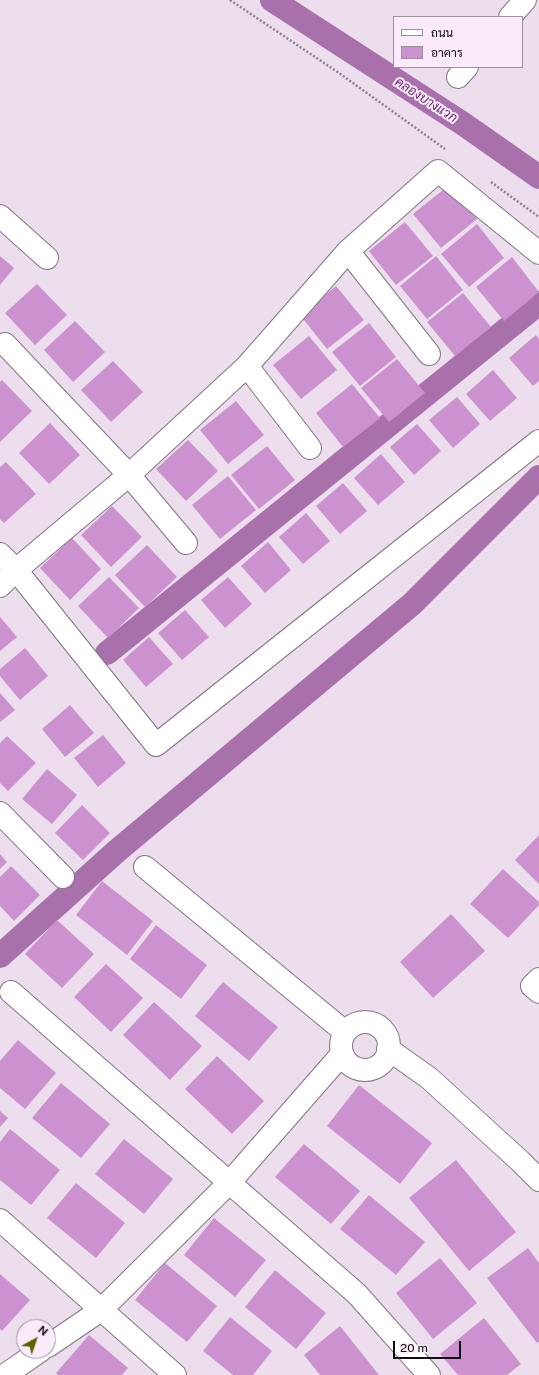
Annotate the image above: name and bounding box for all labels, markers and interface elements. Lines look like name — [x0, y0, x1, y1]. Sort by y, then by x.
legend — [393, 16, 523, 68]
text: ถนน — [431, 26, 453, 40]
text: อาคาร — [431, 46, 463, 60]
water label: คลองบางแวก — [392, 74, 460, 126]
north arrow — [16, 1319, 56, 1359]
text: N — [36, 1323, 50, 1338]
scale bar — [395, 1333, 463, 1359]
text: 20 m — [400, 1341, 428, 1355]

